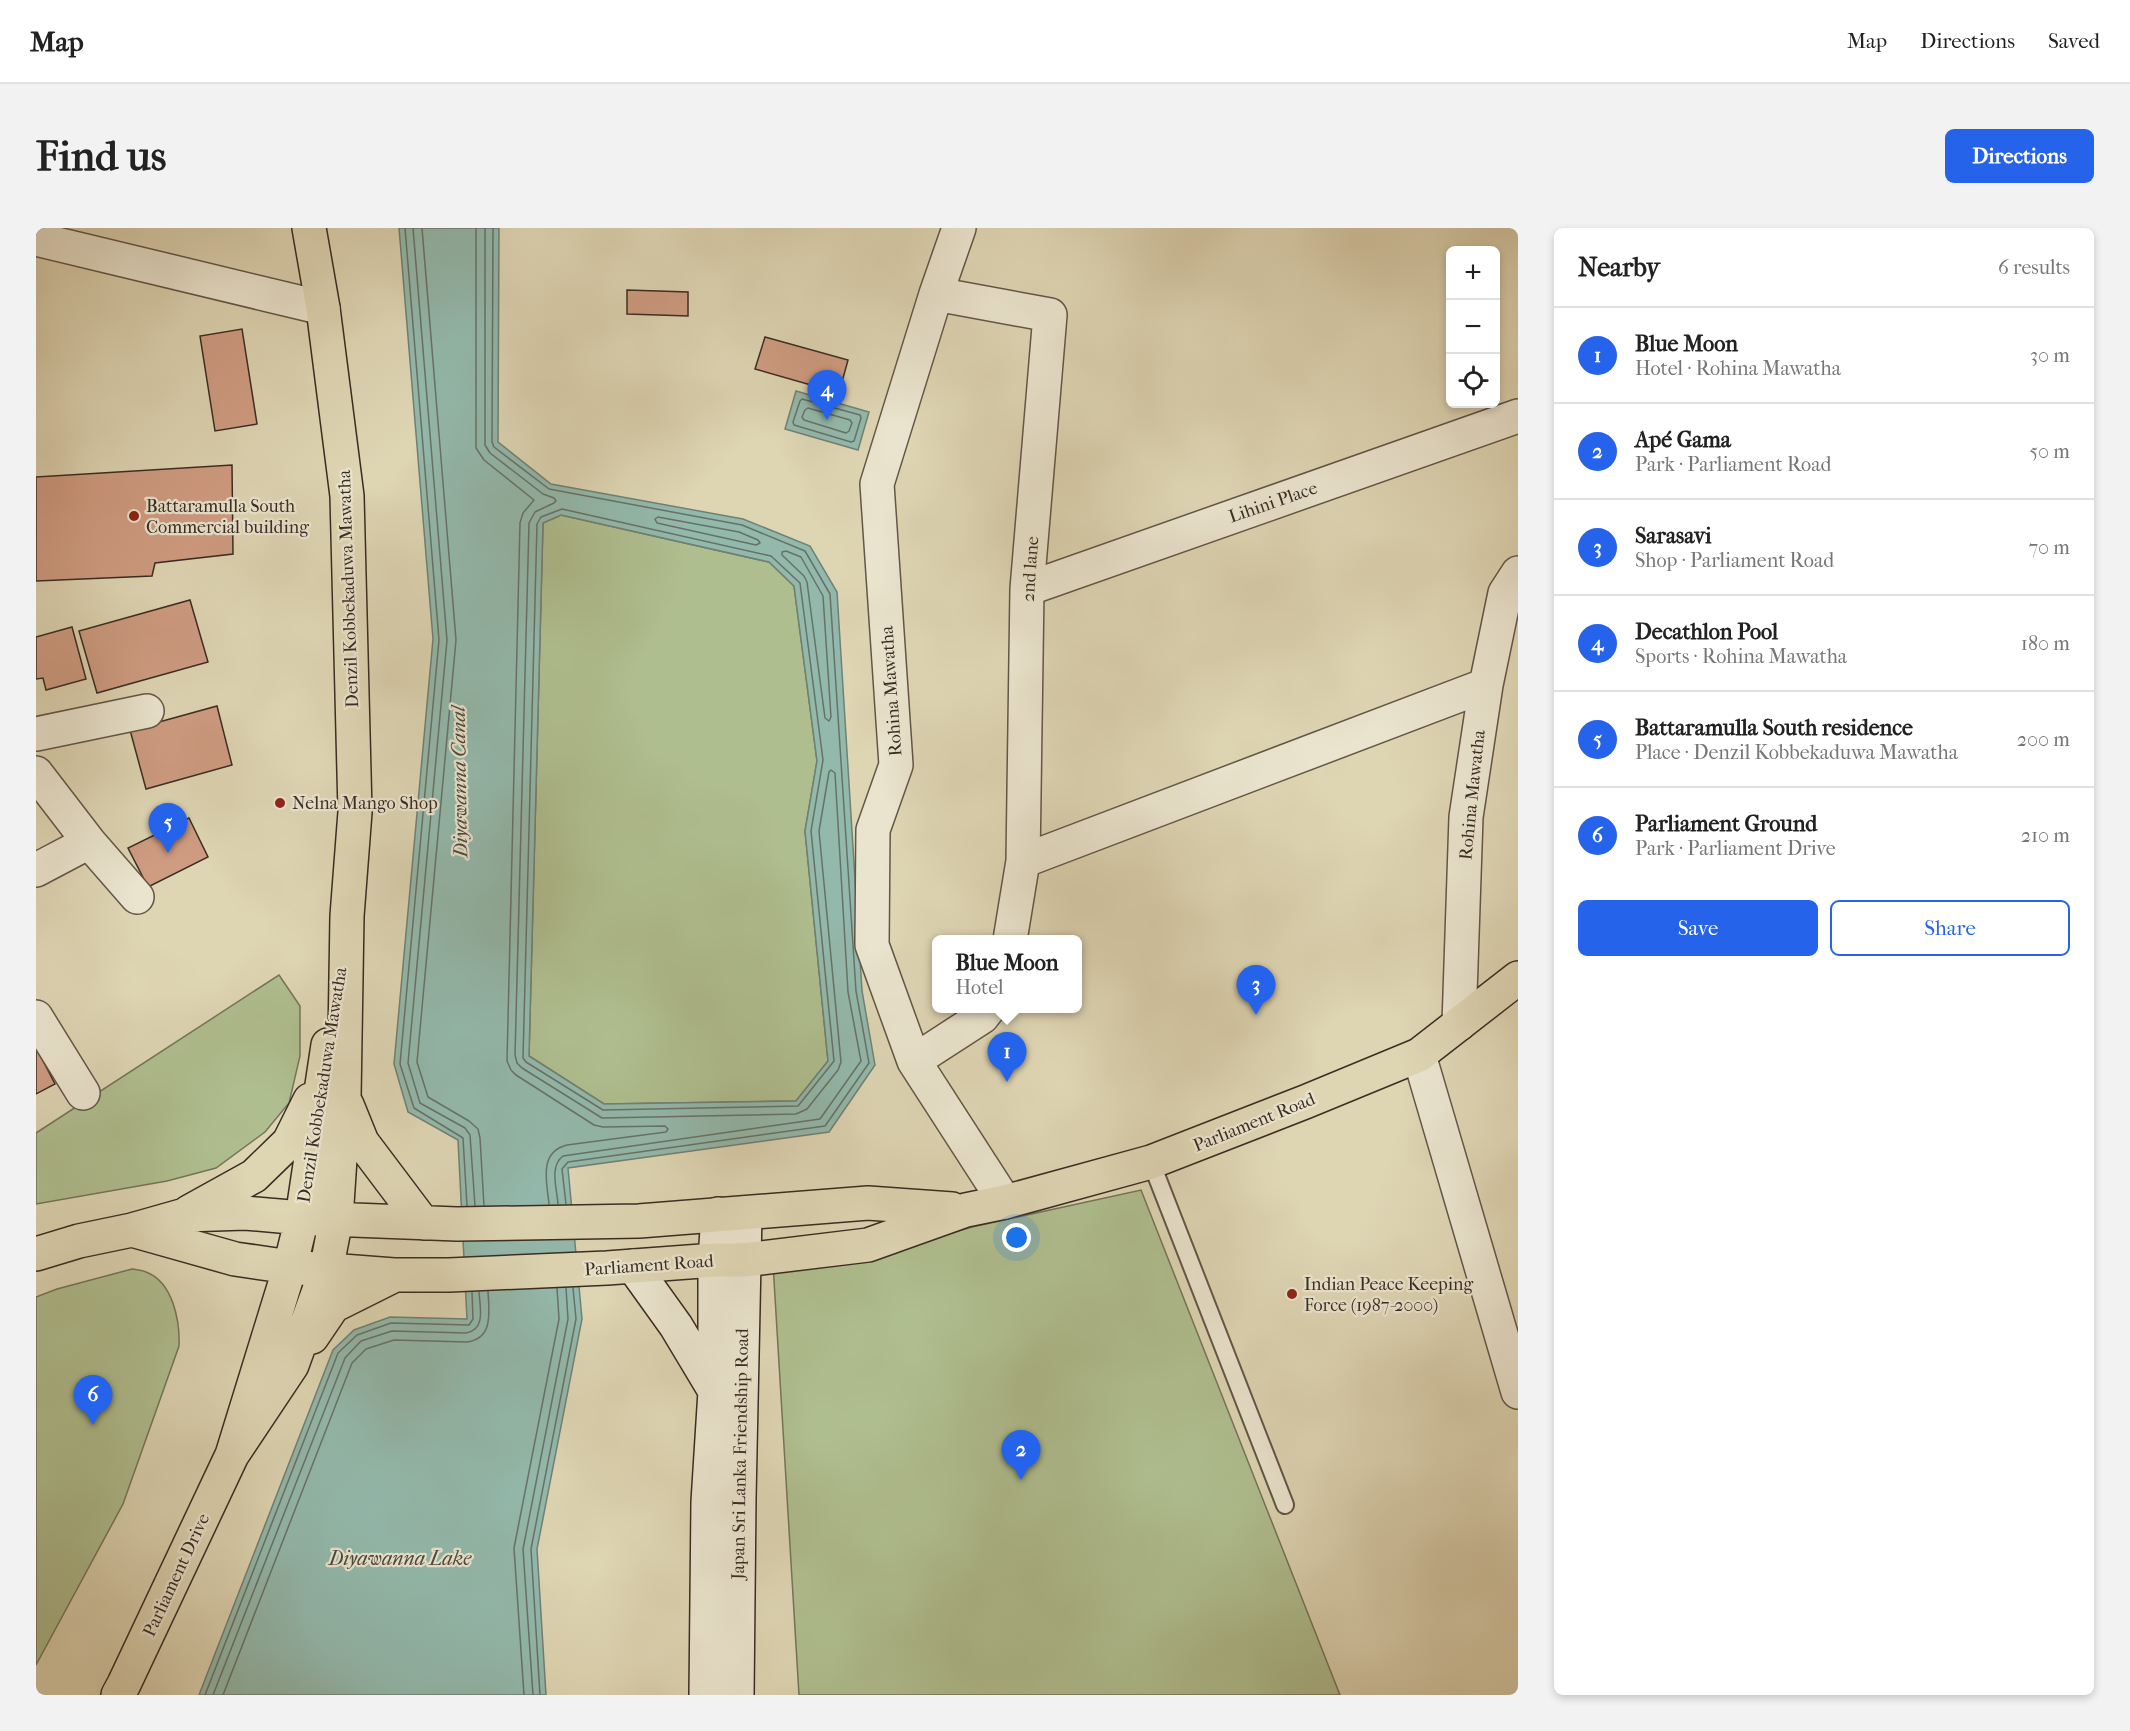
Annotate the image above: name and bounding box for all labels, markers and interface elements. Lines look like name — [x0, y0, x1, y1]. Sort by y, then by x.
text: Map — [30, 25, 84, 58]
text: Map — [1847, 29, 1887, 53]
text: Directions — [1920, 29, 2015, 53]
text: Saved — [2048, 29, 2100, 53]
button: Directions — [1945, 129, 2094, 183]
text: Find us — [36, 132, 166, 181]
map controls — [1446, 246, 1500, 408]
button: + — [1446, 246, 1500, 300]
text: Nearby — [1578, 252, 1660, 283]
text: 6 results — [1998, 256, 2070, 279]
button: − — [1446, 300, 1500, 354]
text: Blue Moon — [1635, 331, 1738, 357]
text: 1 — [1594, 344, 1601, 367]
text: 30 m — [2030, 344, 2070, 367]
button: locate — [1446, 354, 1500, 408]
text: Hotel · Rohina Mawatha — [1635, 357, 1841, 380]
pin: 4 — [808, 370, 846, 420]
text: Apé Gama — [1635, 427, 1731, 453]
text: 2 — [1592, 440, 1603, 463]
text: 50 m — [2029, 440, 2070, 463]
text: Park · Parliament Road — [1635, 453, 1831, 476]
street label: Denzil Kobbekaduwa Mawatha — [334, 469, 363, 708]
street label: Lihini Place — [1226, 478, 1320, 527]
place label: Battaramulla South Commercial building — [146, 496, 309, 538]
marker: Battaramulla South Commercial building — [127, 509, 141, 523]
text: Sarasavi — [1635, 523, 1712, 549]
street label: 2nd lane — [1018, 535, 1043, 603]
text: 3 — [1593, 536, 1602, 559]
text: 70 m — [2028, 536, 2070, 559]
text: Shop · Parliament Road — [1635, 549, 1834, 572]
text: Decathlon Pool — [1635, 619, 1778, 645]
street label: Rohina Mawatha — [876, 624, 907, 757]
text: 4 — [1592, 632, 1603, 655]
text: 180 m — [2021, 632, 2070, 655]
text: Sports · Rohina Mawatha — [1635, 645, 1847, 668]
water label: Diyawanna Canal — [447, 704, 472, 860]
text: Battaramulla South residence — [1635, 715, 1913, 741]
street label: Rohina Mawatha — [1455, 728, 1490, 861]
text: 5 — [1593, 728, 1602, 751]
text: 200 m — [2017, 728, 2070, 751]
text: Place · Denzil Kobbekaduwa Mawatha — [1635, 741, 1958, 764]
place label: Nelna Mango Shop — [292, 793, 438, 814]
marker: Nelna Mango Shop — [273, 796, 287, 810]
pin: 5 — [148, 804, 188, 853]
text: Parliament Ground — [1635, 811, 1817, 837]
text: 6 — [1592, 824, 1603, 847]
text: 210 m — [2021, 824, 2070, 847]
text: Park · Parliament Drive — [1635, 837, 1836, 860]
button: Save — [1578, 900, 1818, 956]
button: Share — [1830, 900, 2070, 956]
popup — [932, 935, 1082, 1013]
text: Blue Moon — [956, 950, 1059, 976]
street label: Denzil Kobbekaduwa Mawatha — [293, 965, 352, 1204]
pin: 3 — [1236, 966, 1276, 1015]
text: Hotel — [956, 976, 1004, 999]
pin: 1 — [988, 1032, 1026, 1082]
street label: Parliament Road — [1190, 1088, 1318, 1156]
your location — [1002, 1223, 1031, 1252]
street label: Parliament Road — [584, 1250, 715, 1280]
place label: Indian Peace Keeping Force (1987-2000) — [1304, 1274, 1474, 1316]
marker: Indian Peace Keeping Force (1987-2000) — [1285, 1287, 1299, 1301]
street label: Japan Sri Lanka Friendship Road — [728, 1328, 753, 1582]
pin: 6 — [74, 1376, 112, 1425]
pin: 2 — [1002, 1430, 1040, 1480]
street label: Parliament Drive — [139, 1510, 214, 1640]
water label: Diyawanna Lake — [327, 1547, 472, 1570]

